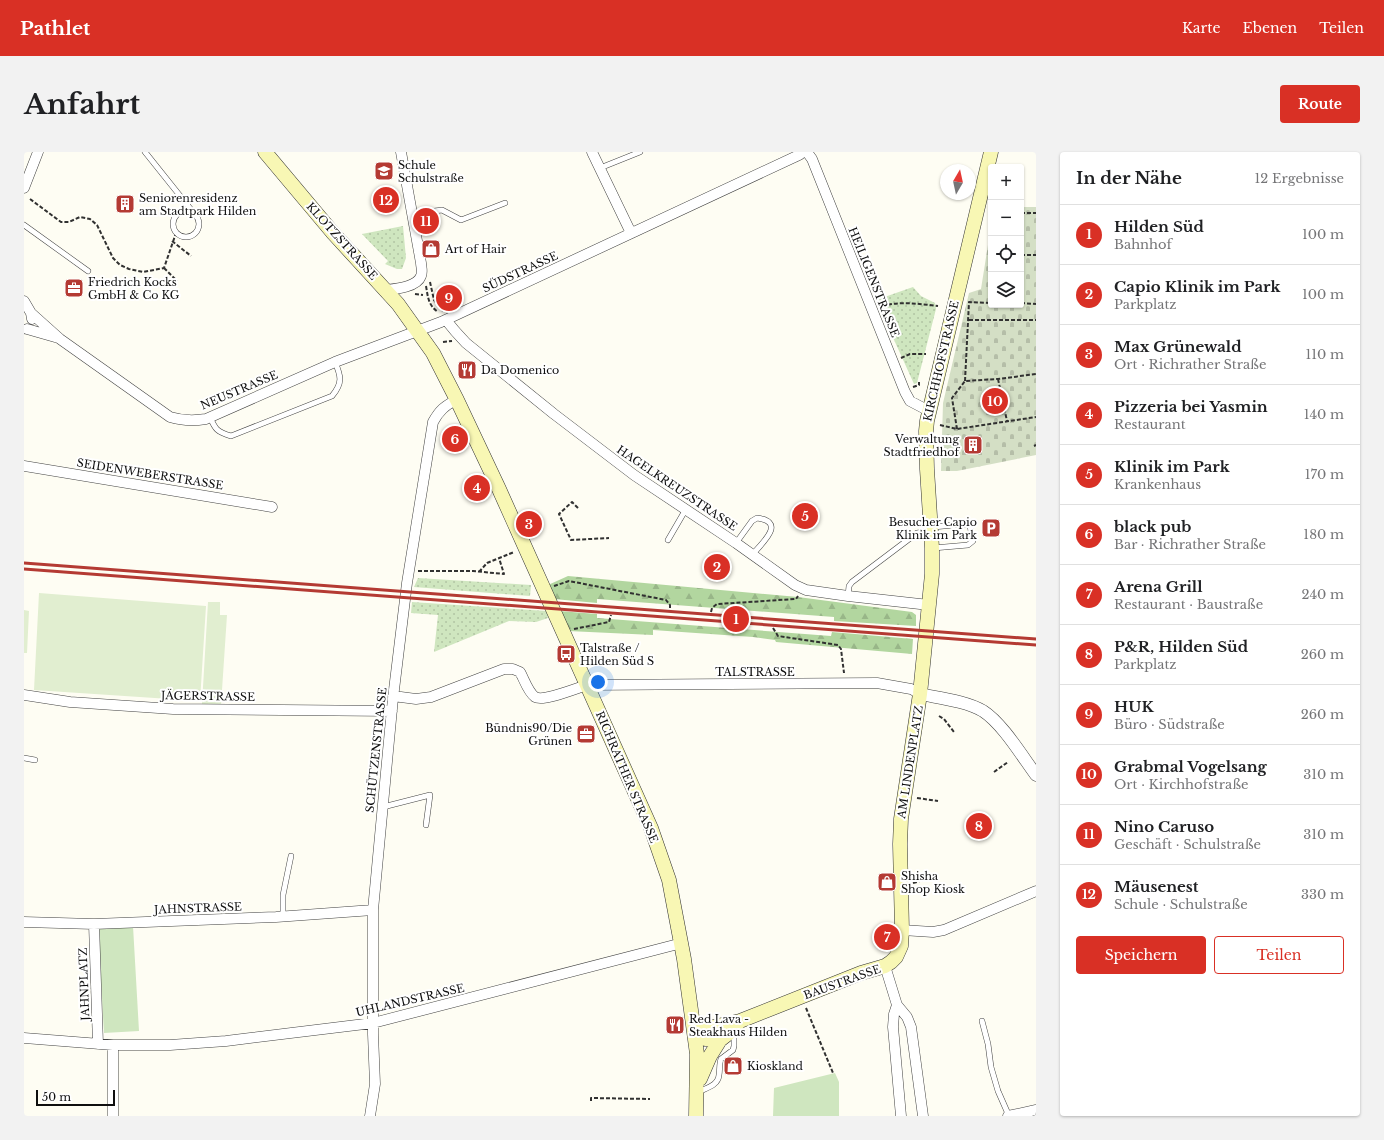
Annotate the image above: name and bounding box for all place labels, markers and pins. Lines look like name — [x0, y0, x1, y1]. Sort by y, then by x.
place label: Schule Schulstraße — [398, 158, 464, 185]
school or university icon: Schule Schulstraße — [373, 160, 395, 182]
pin: 12 — [373, 185, 399, 215]
place label: Seniorenresidenz am Stadtpark Hilden — [139, 191, 257, 218]
building icon: Seniorenresidenz am Stadtpark Hilden — [114, 193, 136, 215]
pin: 11 — [413, 206, 439, 236]
shop icon: Art of Hair — [420, 238, 442, 260]
place label: Art of Hair — [444, 242, 507, 256]
place label: Friedrich Kocks GmbH & Co KG — [88, 275, 180, 302]
office icon: Friedrich Kocks GmbH & Co KG — [63, 277, 85, 299]
pin: 9 — [436, 283, 462, 313]
restaurant icon: Da Domenico — [456, 359, 478, 381]
place label: Da Domenico — [481, 363, 559, 377]
pin: 10 — [982, 386, 1008, 416]
pin: 6 — [442, 424, 468, 454]
place label: Verwaltung Stadtfriedhof — [884, 432, 960, 459]
building icon: Verwaltung Stadtfriedhof — [962, 434, 984, 456]
pin: 4 — [464, 473, 490, 503]
pin: 5 — [792, 501, 818, 531]
pin: 3 — [516, 509, 542, 539]
place label: Besucher Capio Klinik im Park — [889, 515, 977, 542]
parking icon: Besucher Capio Klinik im Park — [980, 517, 1002, 539]
pin: 2 — [704, 552, 730, 582]
pin: 1 — [723, 604, 749, 634]
place label: Talstraße / Hilden Süd S — [580, 641, 654, 668]
bus stop icon: Talstraße / Hilden Süd S — [555, 643, 577, 665]
place label: Bündnis90/Die Grünen — [485, 721, 572, 748]
office icon: Bündnis90/Die Grünen — [575, 723, 597, 745]
pin: 8 — [966, 811, 992, 841]
place label: Shisha Shop Kiosk — [901, 869, 965, 896]
shop icon: Shisha Shop Kiosk — [876, 871, 898, 893]
pin: 7 — [874, 922, 900, 952]
place label: Red Lava - Steakhaus Hilden — [689, 1012, 788, 1039]
restaurant icon: Red Lava - Steakhaus Hilden — [664, 1014, 686, 1036]
shop icon: Kioskland — [722, 1055, 744, 1077]
place label: Kioskland — [747, 1059, 804, 1073]

